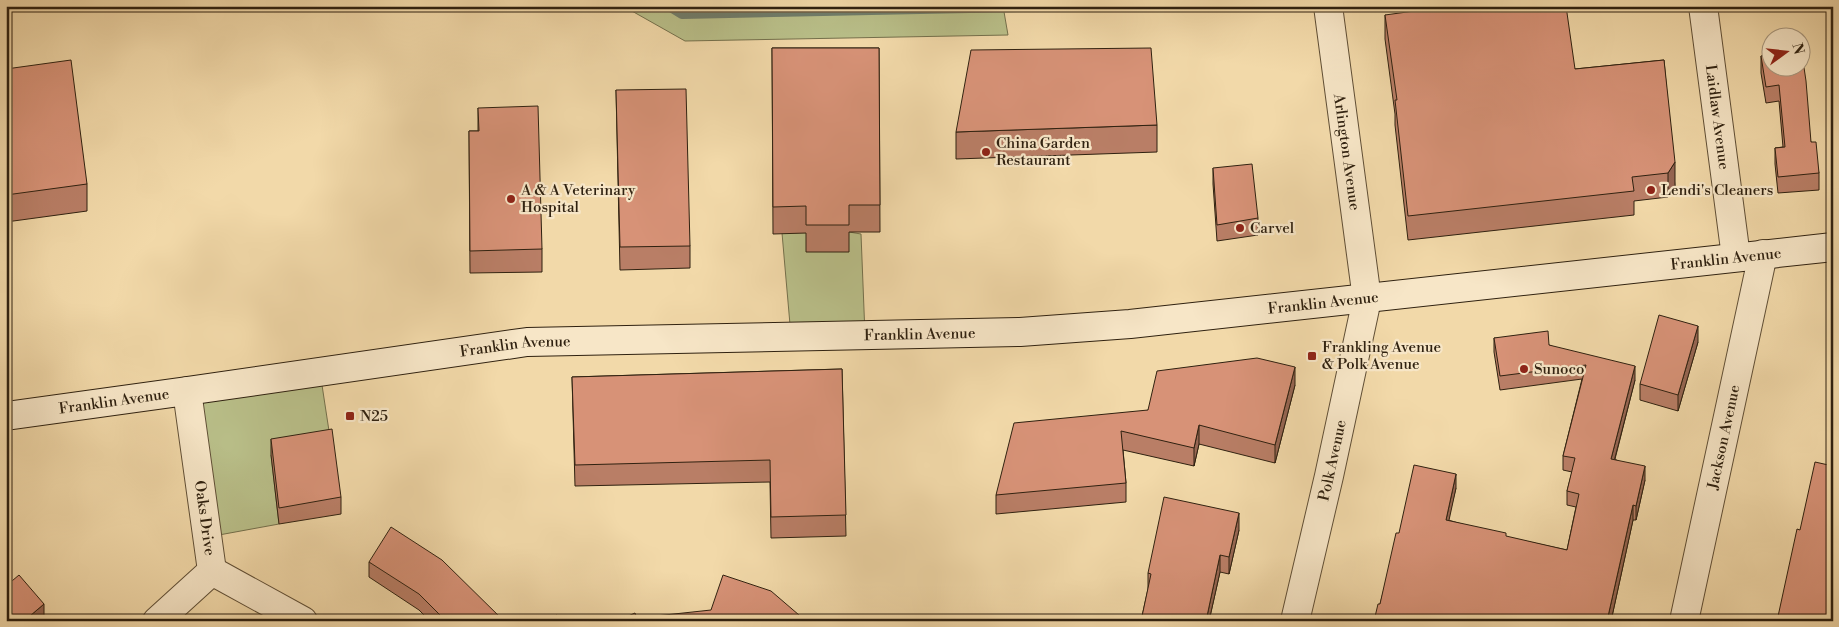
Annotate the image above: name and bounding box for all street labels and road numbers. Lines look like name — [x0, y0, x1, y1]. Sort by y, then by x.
street label: Laidlaw Avenue — [1701, 63, 1733, 171]
street label: Arlington Avenue — [1329, 91, 1364, 212]
street label: Franklin Avenue — [1669, 244, 1782, 275]
street label: Franklin Avenue — [1267, 288, 1380, 319]
street label: Franklin Avenue — [864, 324, 976, 345]
street label: Franklin Avenue — [458, 332, 571, 362]
street label: Jackson Avenue — [1703, 383, 1745, 492]
street label: Franklin Avenue — [58, 385, 171, 419]
street label: Polk Avenue — [1314, 418, 1351, 503]
street label: Oaks Drive — [190, 479, 219, 557]

